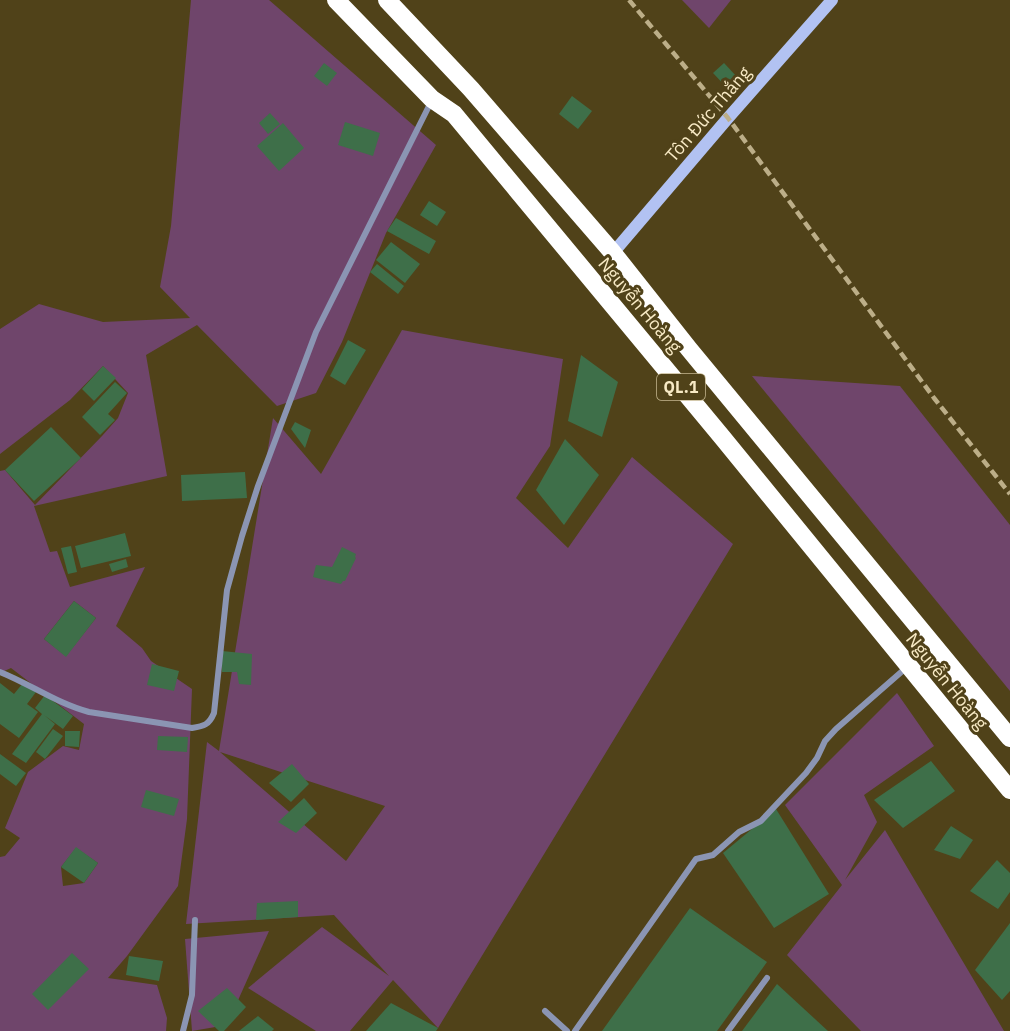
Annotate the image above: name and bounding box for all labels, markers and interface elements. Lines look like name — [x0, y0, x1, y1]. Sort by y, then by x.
street label: Tôn Đức Thắng — [660, 61, 756, 167]
street label: Nguyễn Hoàng — [593, 252, 687, 358]
road number: QL.1 — [657, 374, 705, 400]
street label: Nguyễn Hoàng — [901, 628, 993, 734]

